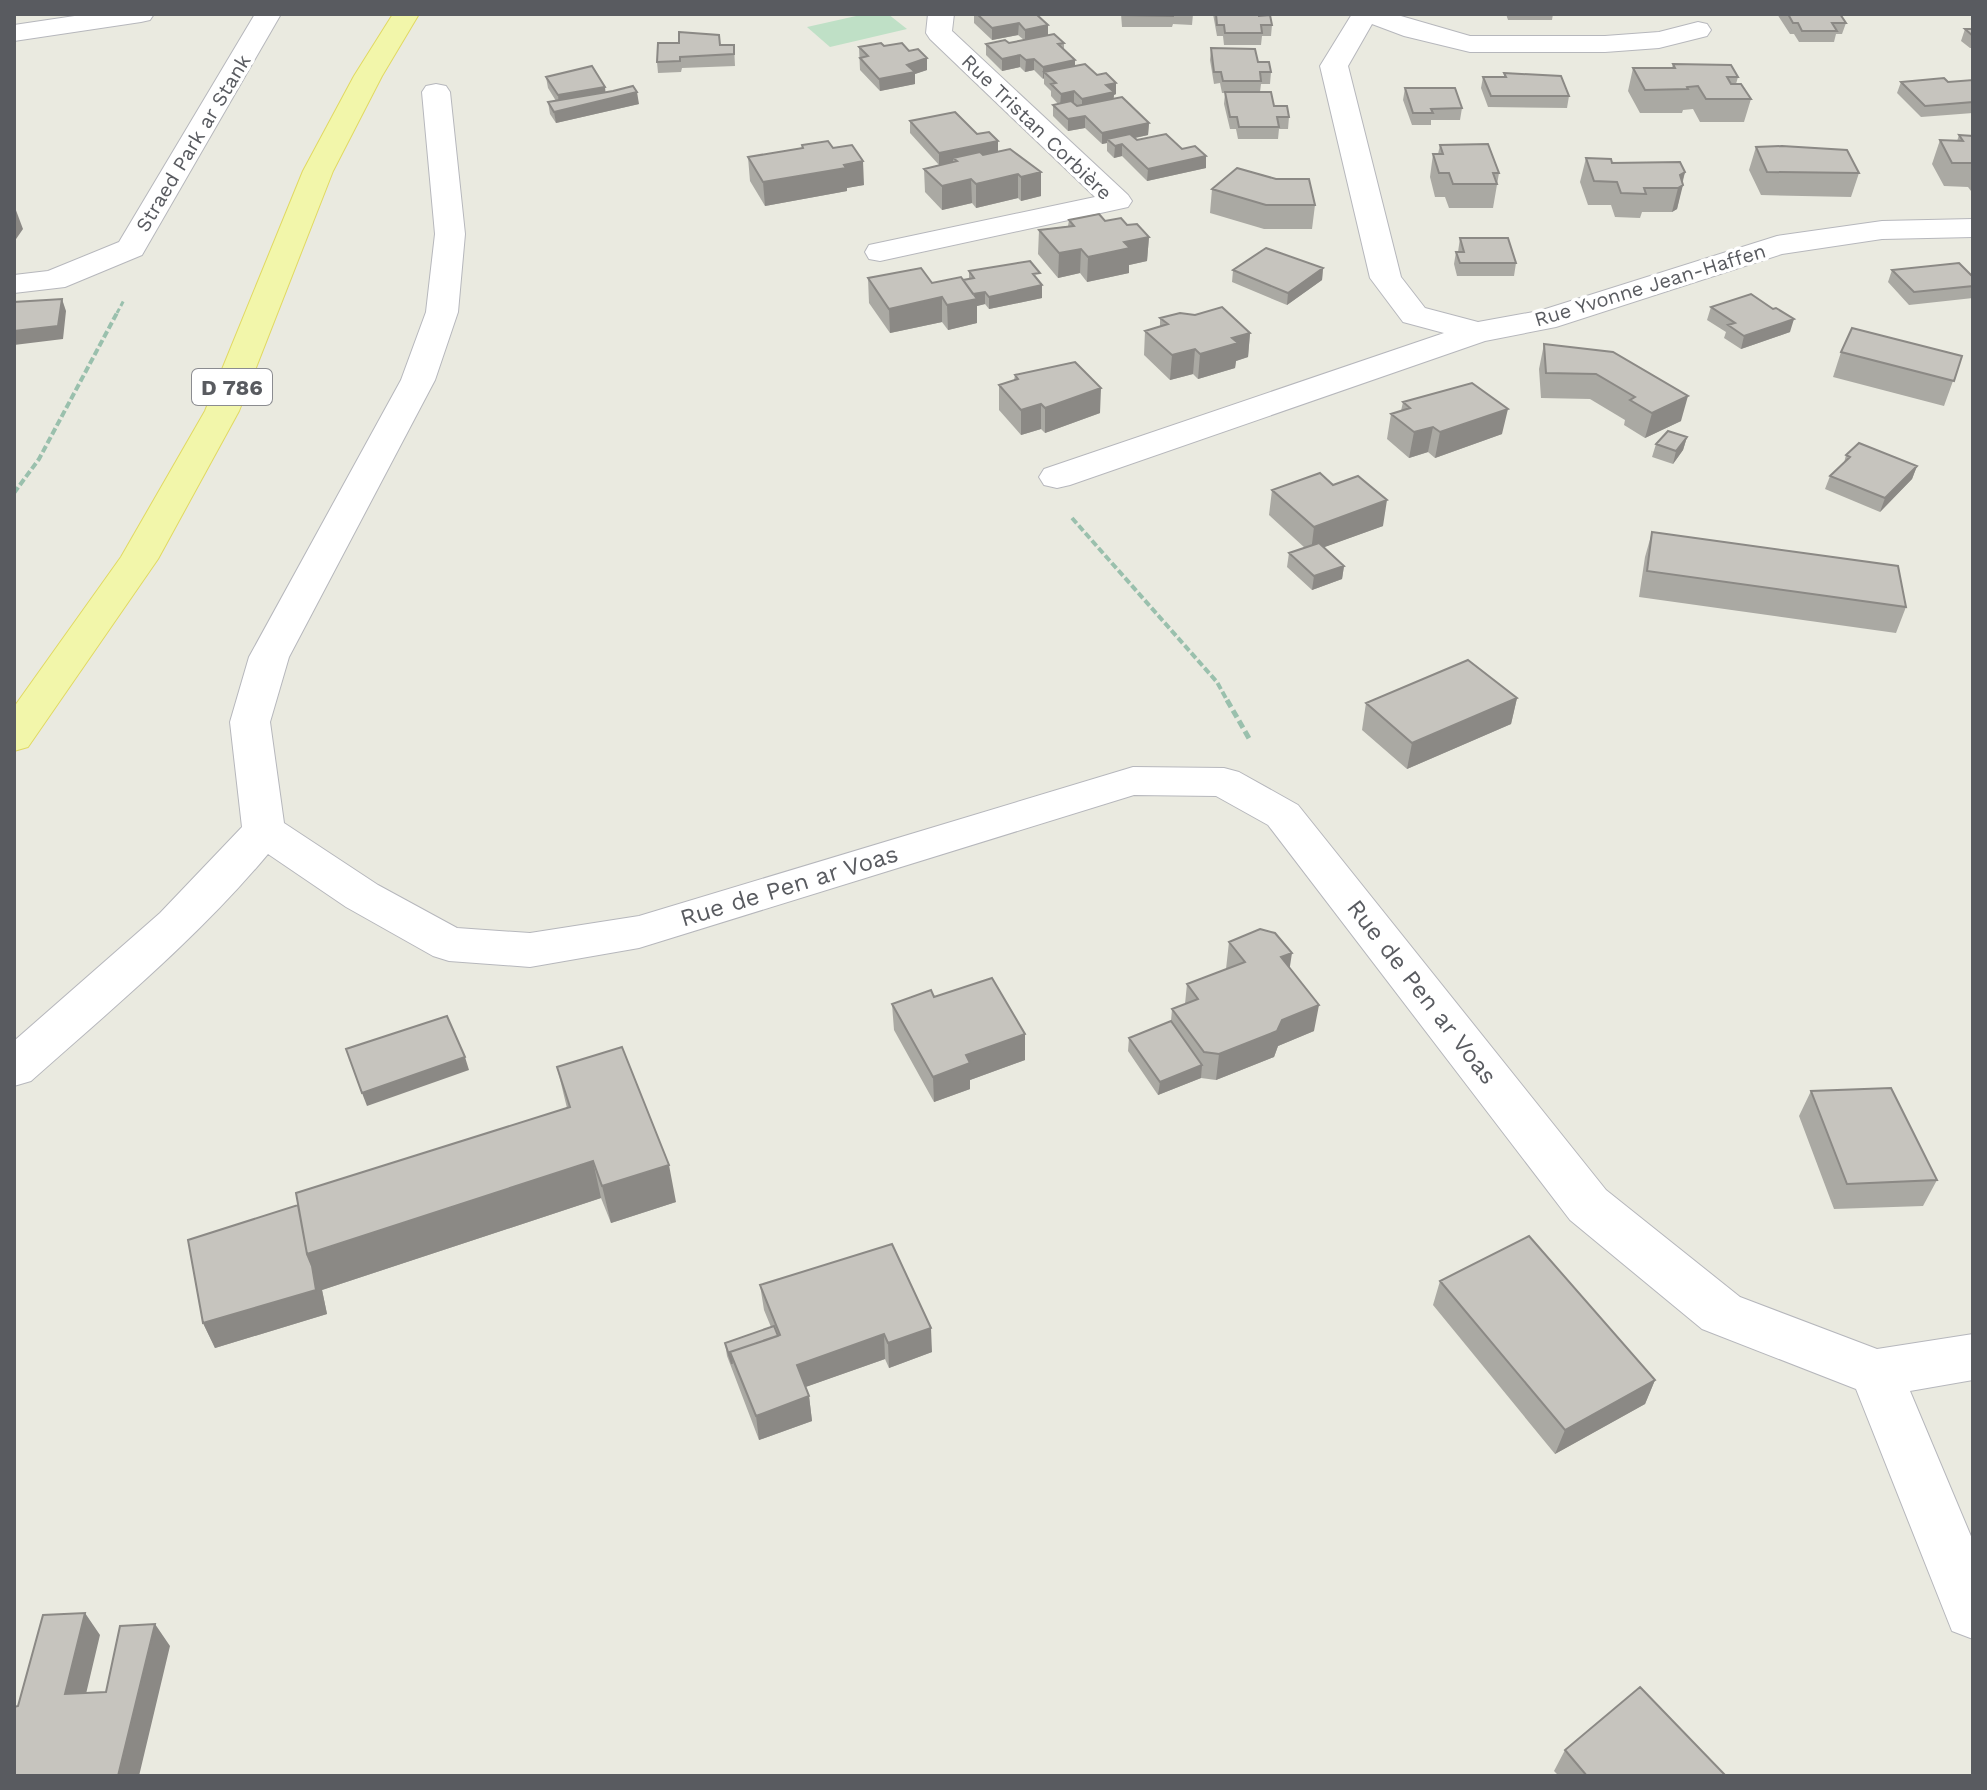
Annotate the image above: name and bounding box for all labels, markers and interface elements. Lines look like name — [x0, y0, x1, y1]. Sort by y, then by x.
street label: Rue Tristan Corbière — [957, 49, 1117, 205]
street label: Straed Park ar Stank — [130, 50, 256, 236]
street label: Rue Yvonne Jean-Haffen — [1532, 238, 1768, 332]
road number: D 786 — [192, 369, 272, 405]
street label: Rue de Pen ar Voas — [677, 840, 901, 932]
street label: Rue de Pen ar Voas — [1341, 894, 1503, 1090]

